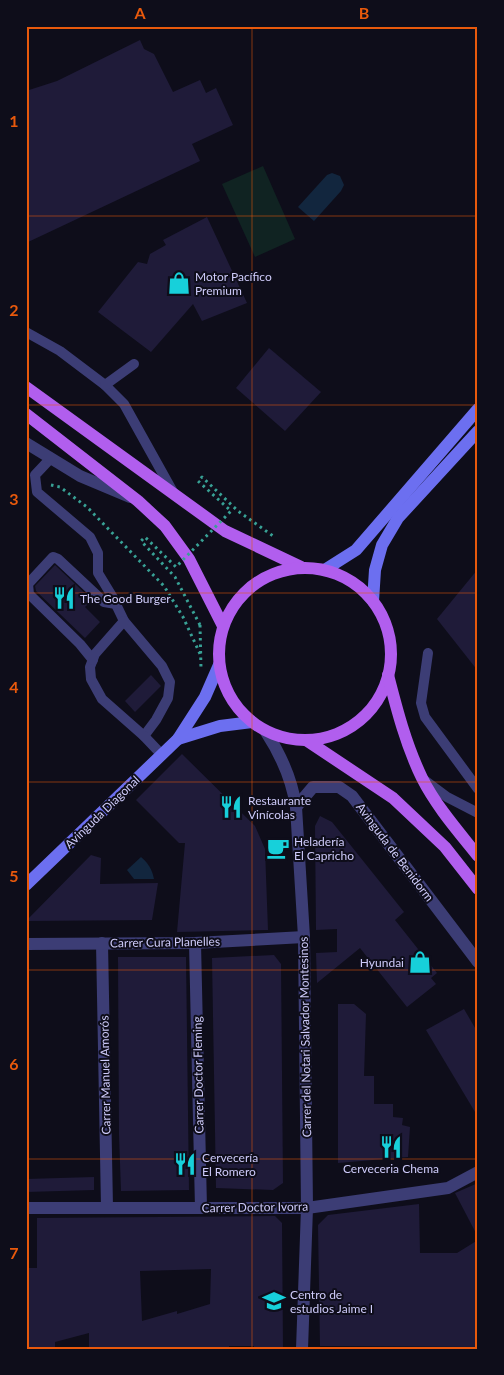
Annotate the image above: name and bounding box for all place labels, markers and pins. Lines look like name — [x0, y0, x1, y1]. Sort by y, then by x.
place label: Motor Pacífico Premium — [195, 269, 272, 298]
shop icon: Motor Pacífico Premium — [166, 270, 192, 296]
restaurant icon: The Good Burger — [51, 585, 77, 611]
place label: The Good Burger — [80, 591, 171, 606]
place label: Restaurante Vinícolas — [248, 793, 311, 822]
restaurant icon: Restaurante Vinícolas — [218, 794, 244, 820]
place label: Heladería El Capricho — [294, 834, 354, 863]
cafe icon: Heladería El Capricho — [265, 835, 291, 861]
shop icon: Hyundai — [407, 949, 433, 975]
place label: Hyundai — [360, 955, 404, 970]
restaurant icon: Cerveceria Chema — [378, 1134, 404, 1160]
place label: Cervecería El Romero — [202, 1150, 258, 1179]
restaurant icon: Cervecería El Romero — [172, 1151, 198, 1177]
place label: Cerveceria Chema — [343, 1161, 439, 1176]
place label: Centro de estudios Jaime I — [290, 1287, 373, 1316]
school or university icon: Centro de estudios Jaime I — [261, 1288, 287, 1314]

